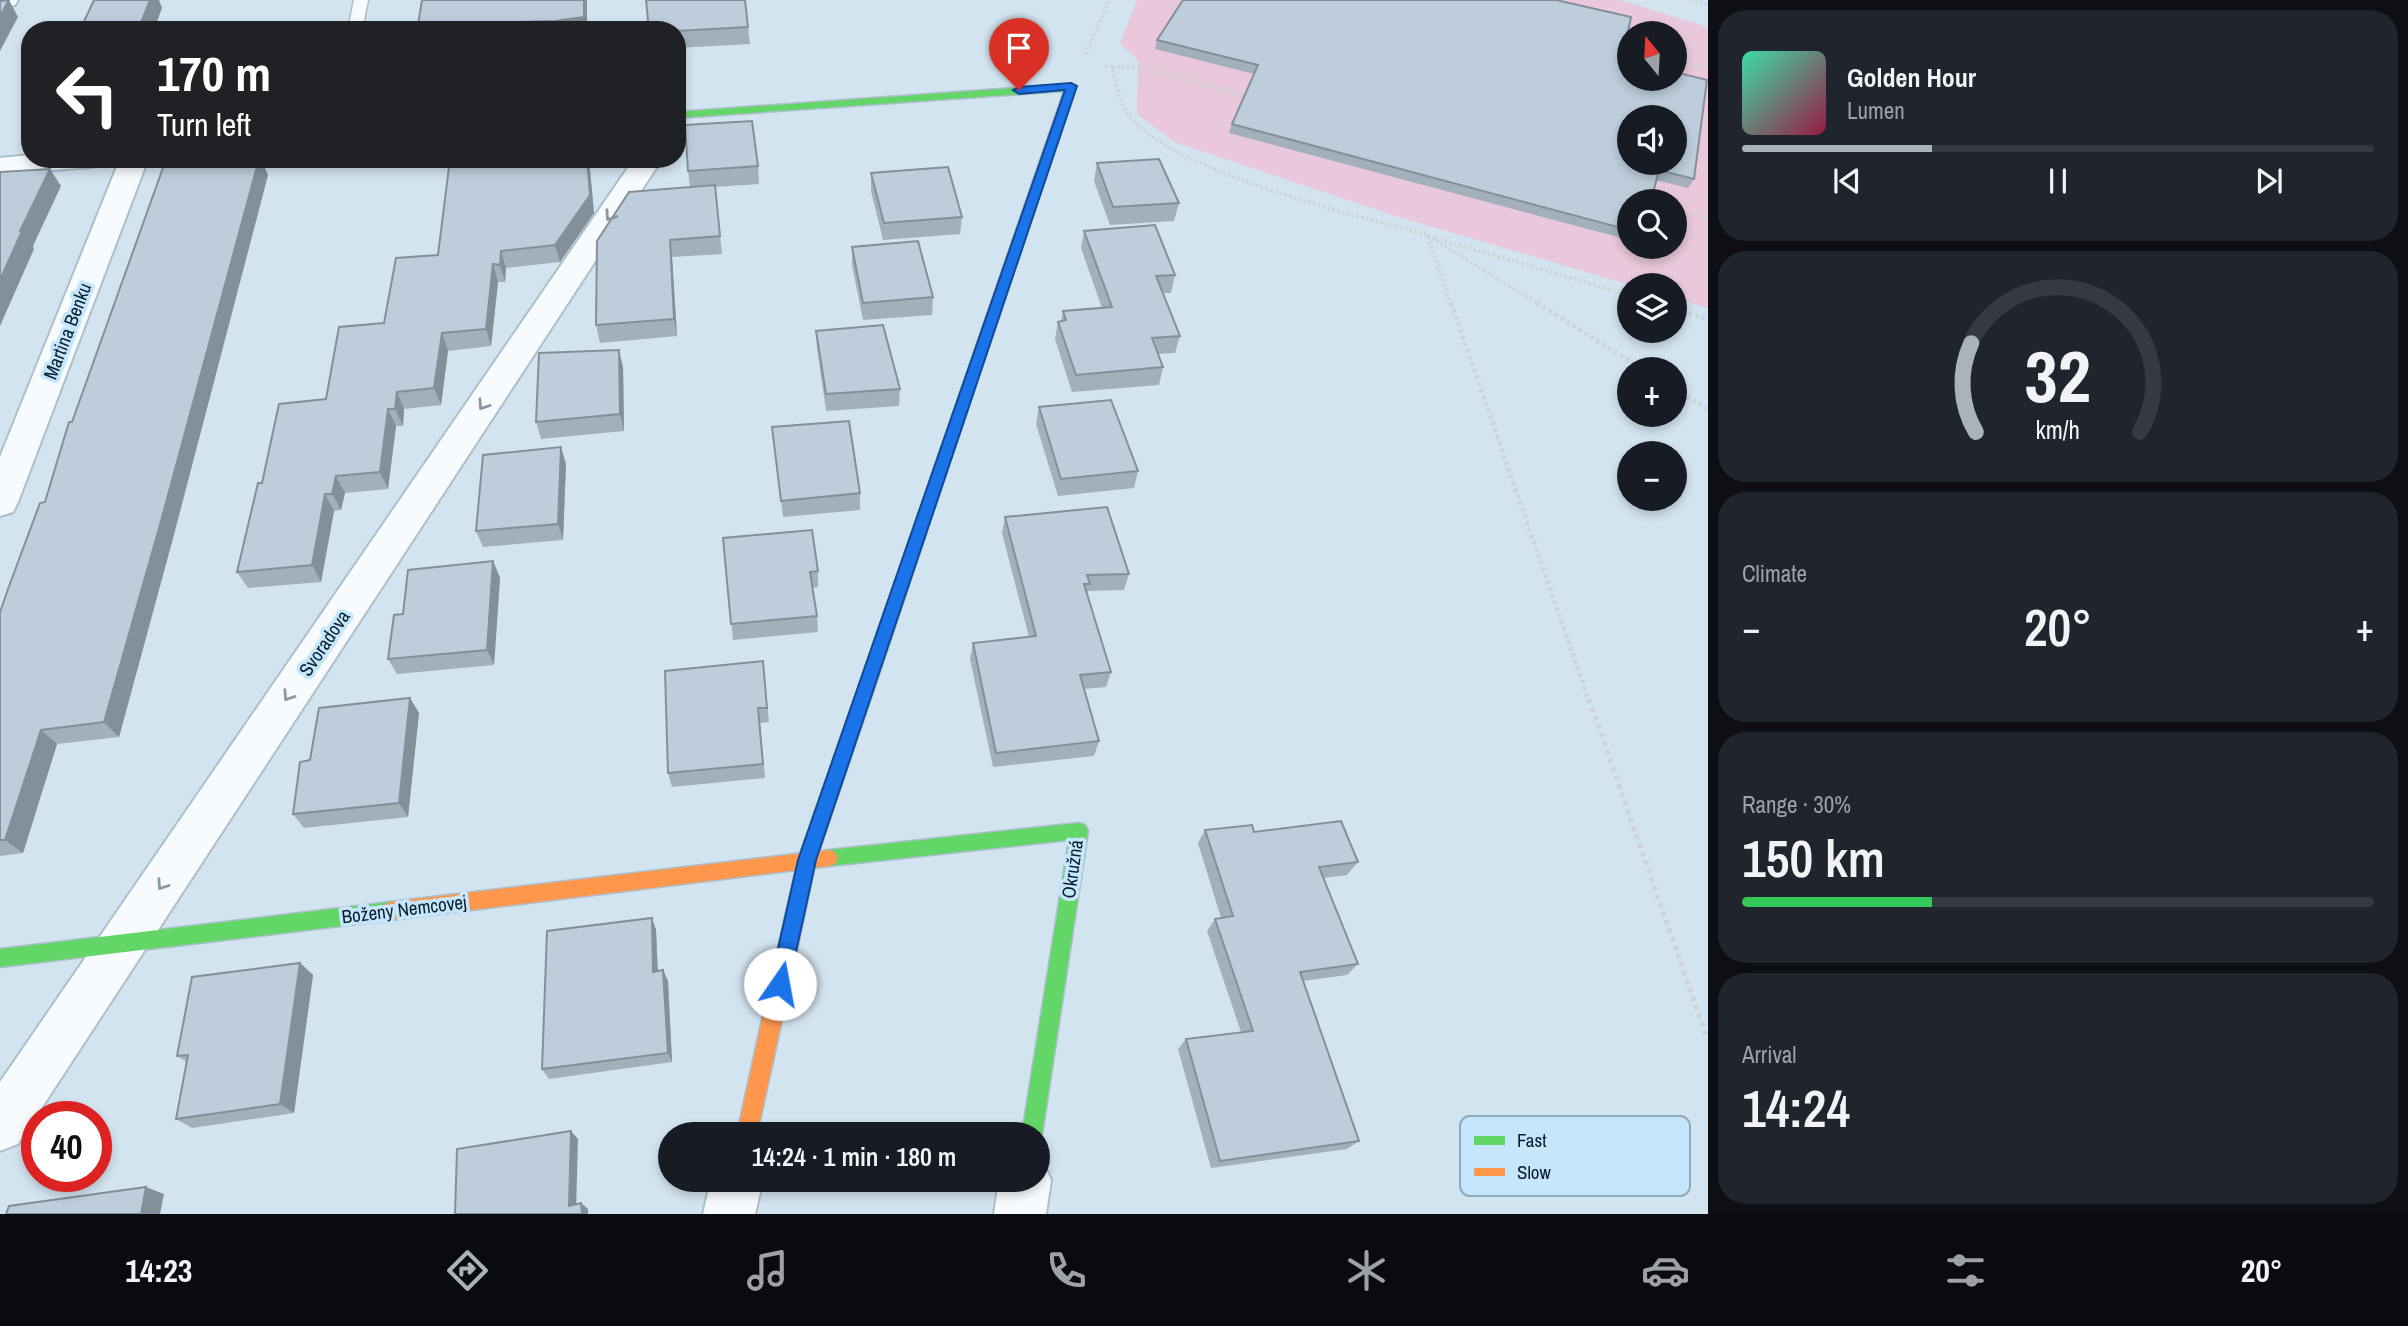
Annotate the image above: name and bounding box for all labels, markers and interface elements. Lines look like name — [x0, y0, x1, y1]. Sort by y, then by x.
pin — [989, 18, 1049, 90]
north arrow — [1617, 21, 1687, 91]
map controls — [1617, 21, 1687, 511]
icon: arrive — [1000, 29, 1038, 67]
text: 170 m — [157, 40, 271, 106]
icon: left — [42, 49, 133, 140]
text: Golden Hour — [1847, 60, 1976, 95]
text: Lumen — [1847, 95, 1905, 126]
text: Turn left — [157, 103, 251, 146]
button: sound — [1617, 105, 1687, 175]
icon: previous — [1828, 162, 1866, 200]
icon: pause — [2039, 162, 2077, 200]
icon: next — [2250, 162, 2288, 200]
button: search — [1617, 189, 1687, 259]
one-way arrow — [606, 208, 618, 221]
button: layers — [1617, 273, 1687, 343]
street label: Martina Benku — [37, 279, 97, 383]
text: 32 — [2025, 328, 2091, 426]
button: + — [1617, 357, 1687, 427]
one-way arrow — [479, 397, 492, 410]
text: km/h — [2036, 413, 2080, 447]
button: − — [1617, 441, 1687, 511]
text: Climate — [1742, 558, 1807, 589]
text: 20° — [2024, 592, 2092, 662]
text: − — [1742, 602, 1760, 653]
text: + — [2356, 602, 2374, 653]
street label: Svoradova — [292, 605, 356, 681]
one-way arrow — [284, 688, 297, 701]
text: Range · 30% — [1742, 789, 1851, 820]
text: 150 km — [1742, 823, 1885, 893]
street label: Okružná — [1055, 838, 1089, 900]
one-way arrow — [157, 877, 170, 890]
street label: Boženy Nemcovej — [340, 888, 468, 930]
position arrow — [743, 947, 817, 1021]
text: Arrival — [1742, 1039, 1797, 1070]
text: 14:24 — [1742, 1073, 1850, 1143]
speed limit sign: 40 — [21, 1101, 112, 1192]
legend — [1460, 1116, 1690, 1196]
text: Fast — [1517, 1127, 1547, 1153]
text: 14:24 · 1 min · 180 m — [752, 1139, 956, 1174]
text: Slow — [1517, 1159, 1552, 1185]
icon: directions — [443, 1246, 492, 1295]
icon: music — [743, 1246, 792, 1295]
icon: phone — [1042, 1246, 1091, 1295]
icon: climate — [1342, 1246, 1391, 1295]
icon: car — [1641, 1246, 1690, 1295]
icon: filters — [1941, 1246, 1990, 1295]
text: 14:23 — [125, 1249, 192, 1292]
text: 20° — [2241, 1249, 2283, 1292]

